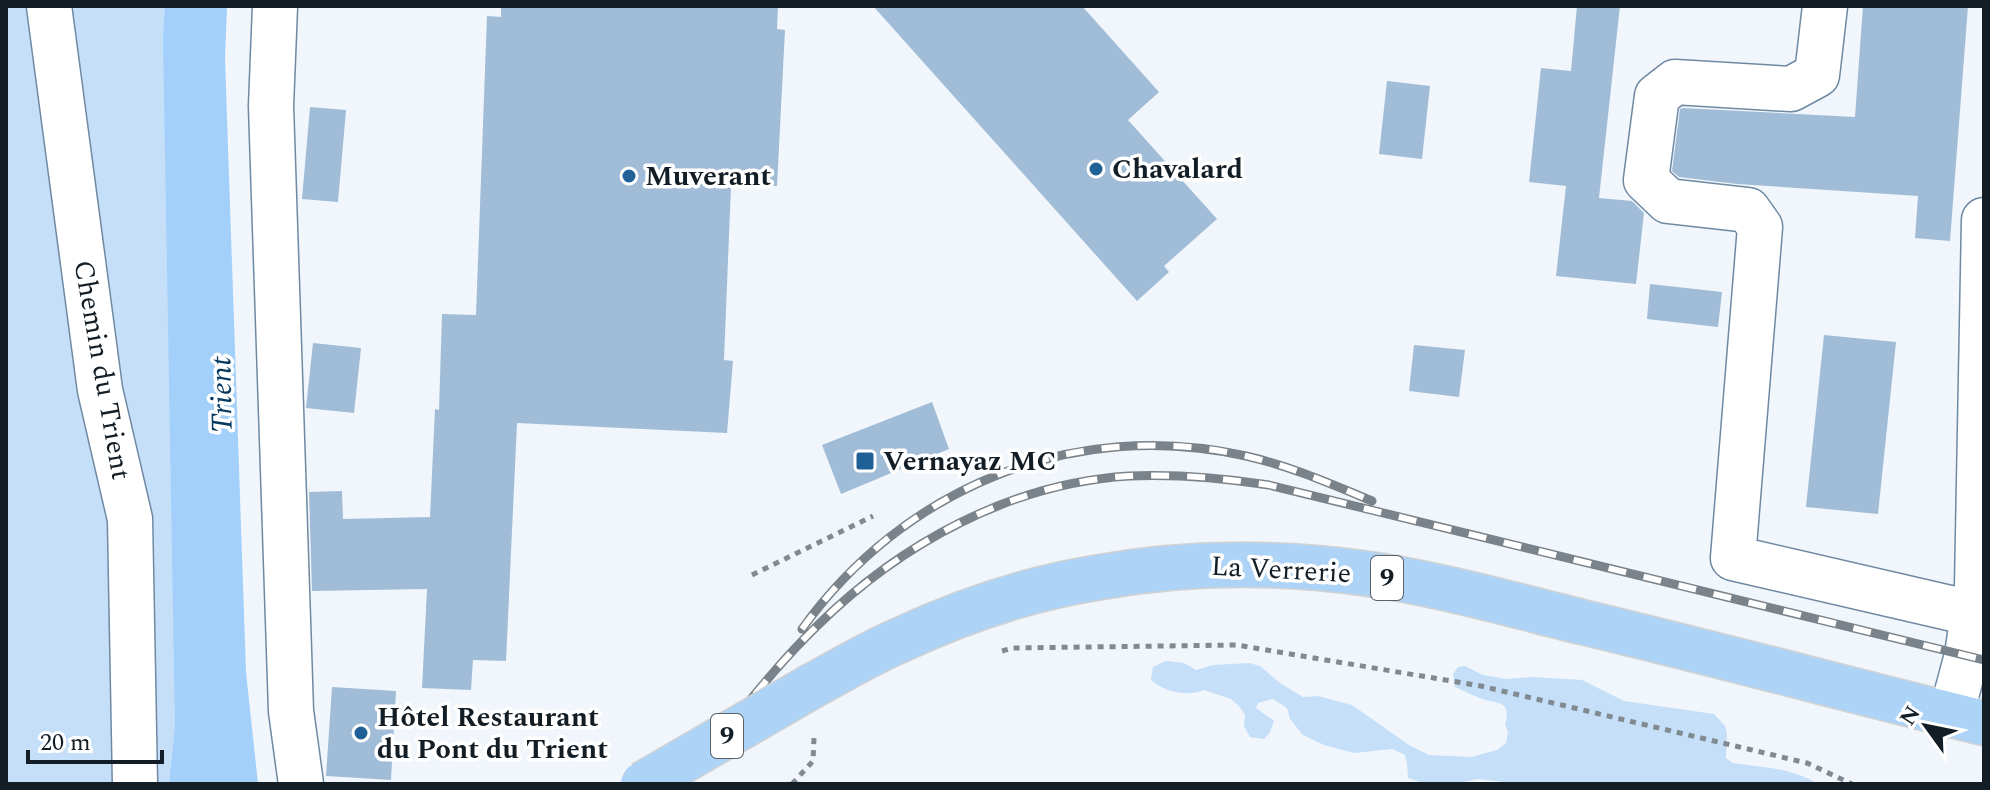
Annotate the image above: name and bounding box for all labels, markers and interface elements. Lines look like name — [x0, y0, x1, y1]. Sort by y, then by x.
place label: Chavalard — [1112, 148, 1243, 191]
place label: Muverant — [645, 155, 772, 198]
marker: Chavalard — [1087, 160, 1105, 178]
marker: Muverant — [620, 167, 638, 185]
street label: Chemin du Trient — [62, 257, 142, 483]
water label: Trient — [198, 356, 246, 434]
place label: Vernayaz MC — [883, 440, 1056, 483]
marker: Vernayaz MC — [854, 450, 876, 472]
street label: La Verrerie — [1210, 545, 1352, 595]
road number: 9 — [1371, 556, 1403, 600]
north arrow — [1886, 686, 1966, 766]
place label: Hôtel Restaurant du Pont du Trient — [377, 696, 608, 771]
text: N — [1892, 699, 1929, 732]
scale bar — [28, 714, 162, 764]
road number: 9 — [711, 714, 743, 758]
marker: Hôtel Restaurant du Pont du Trient — [352, 724, 370, 742]
text: 20 m — [40, 725, 91, 761]

